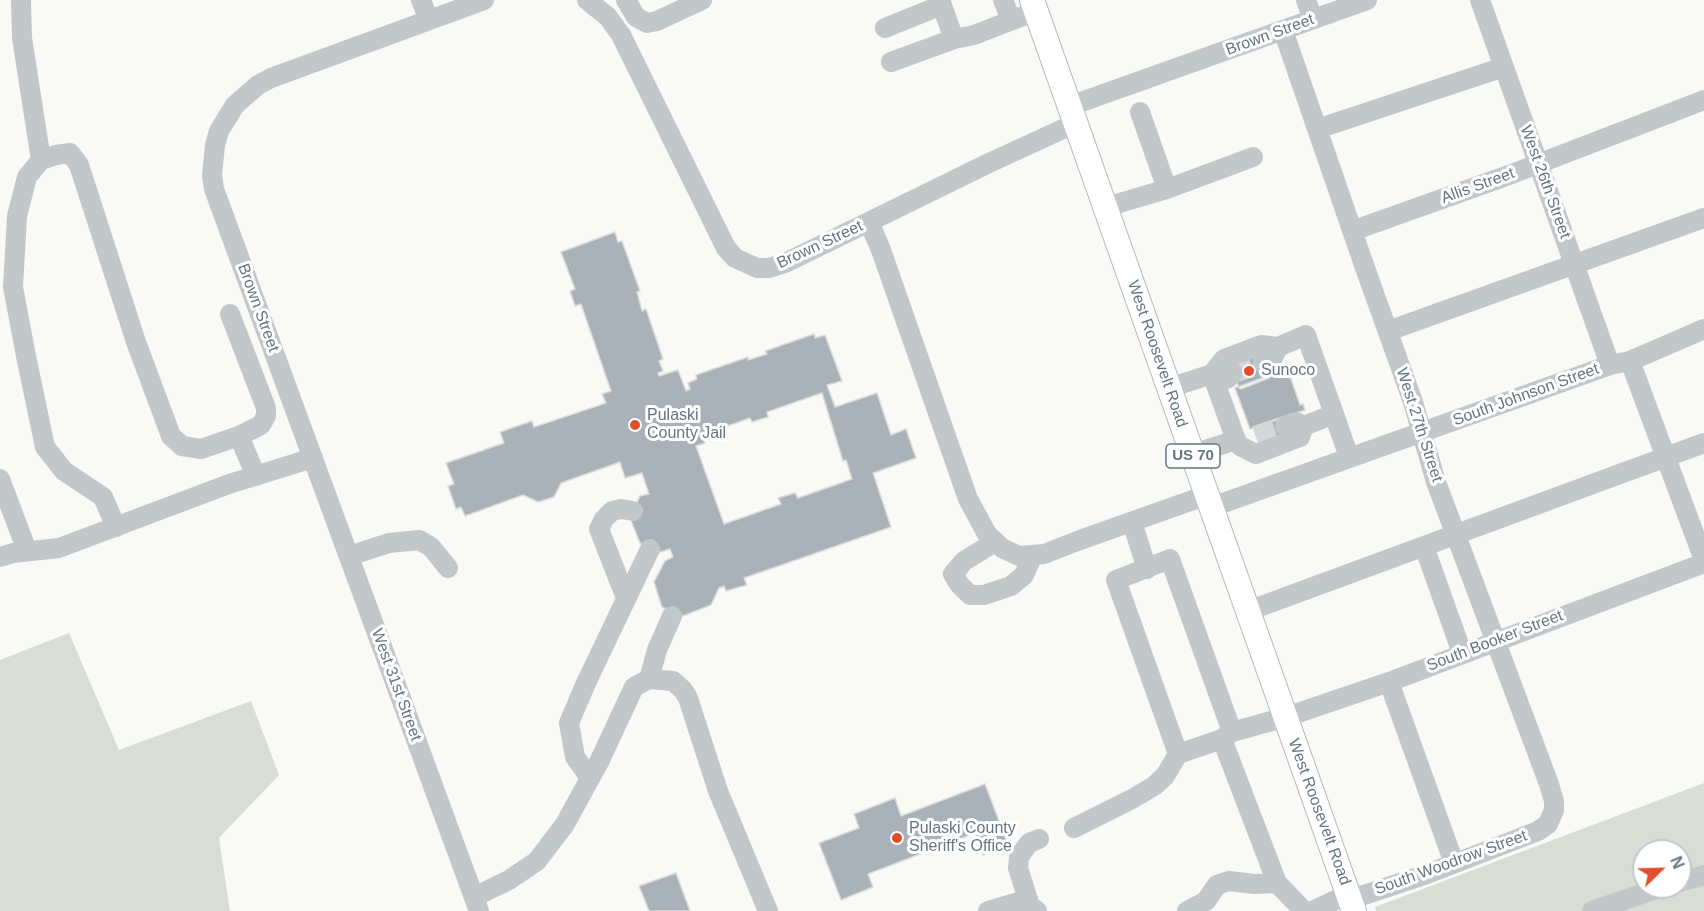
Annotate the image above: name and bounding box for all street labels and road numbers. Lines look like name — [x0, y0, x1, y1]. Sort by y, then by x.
street label: Brown Street — [1223, 10, 1317, 60]
street label: West 26th Street — [1516, 123, 1574, 241]
street label: Allis Street — [1439, 164, 1517, 208]
street label: Brown Street — [774, 217, 866, 273]
street label: Brown Street — [233, 261, 283, 355]
street label: West Roosevelt Road — [1123, 278, 1191, 430]
street label: South Johnson Street — [1450, 360, 1602, 430]
street label: West 27th Street — [1392, 366, 1446, 484]
road number: US 70 — [1166, 444, 1220, 468]
street label: South Booker Street — [1424, 606, 1566, 676]
street label: West 31st Street — [367, 626, 425, 744]
street label: West Roosevelt Road — [1284, 736, 1354, 888]
street label: South Woodrow Street — [1372, 827, 1530, 899]

